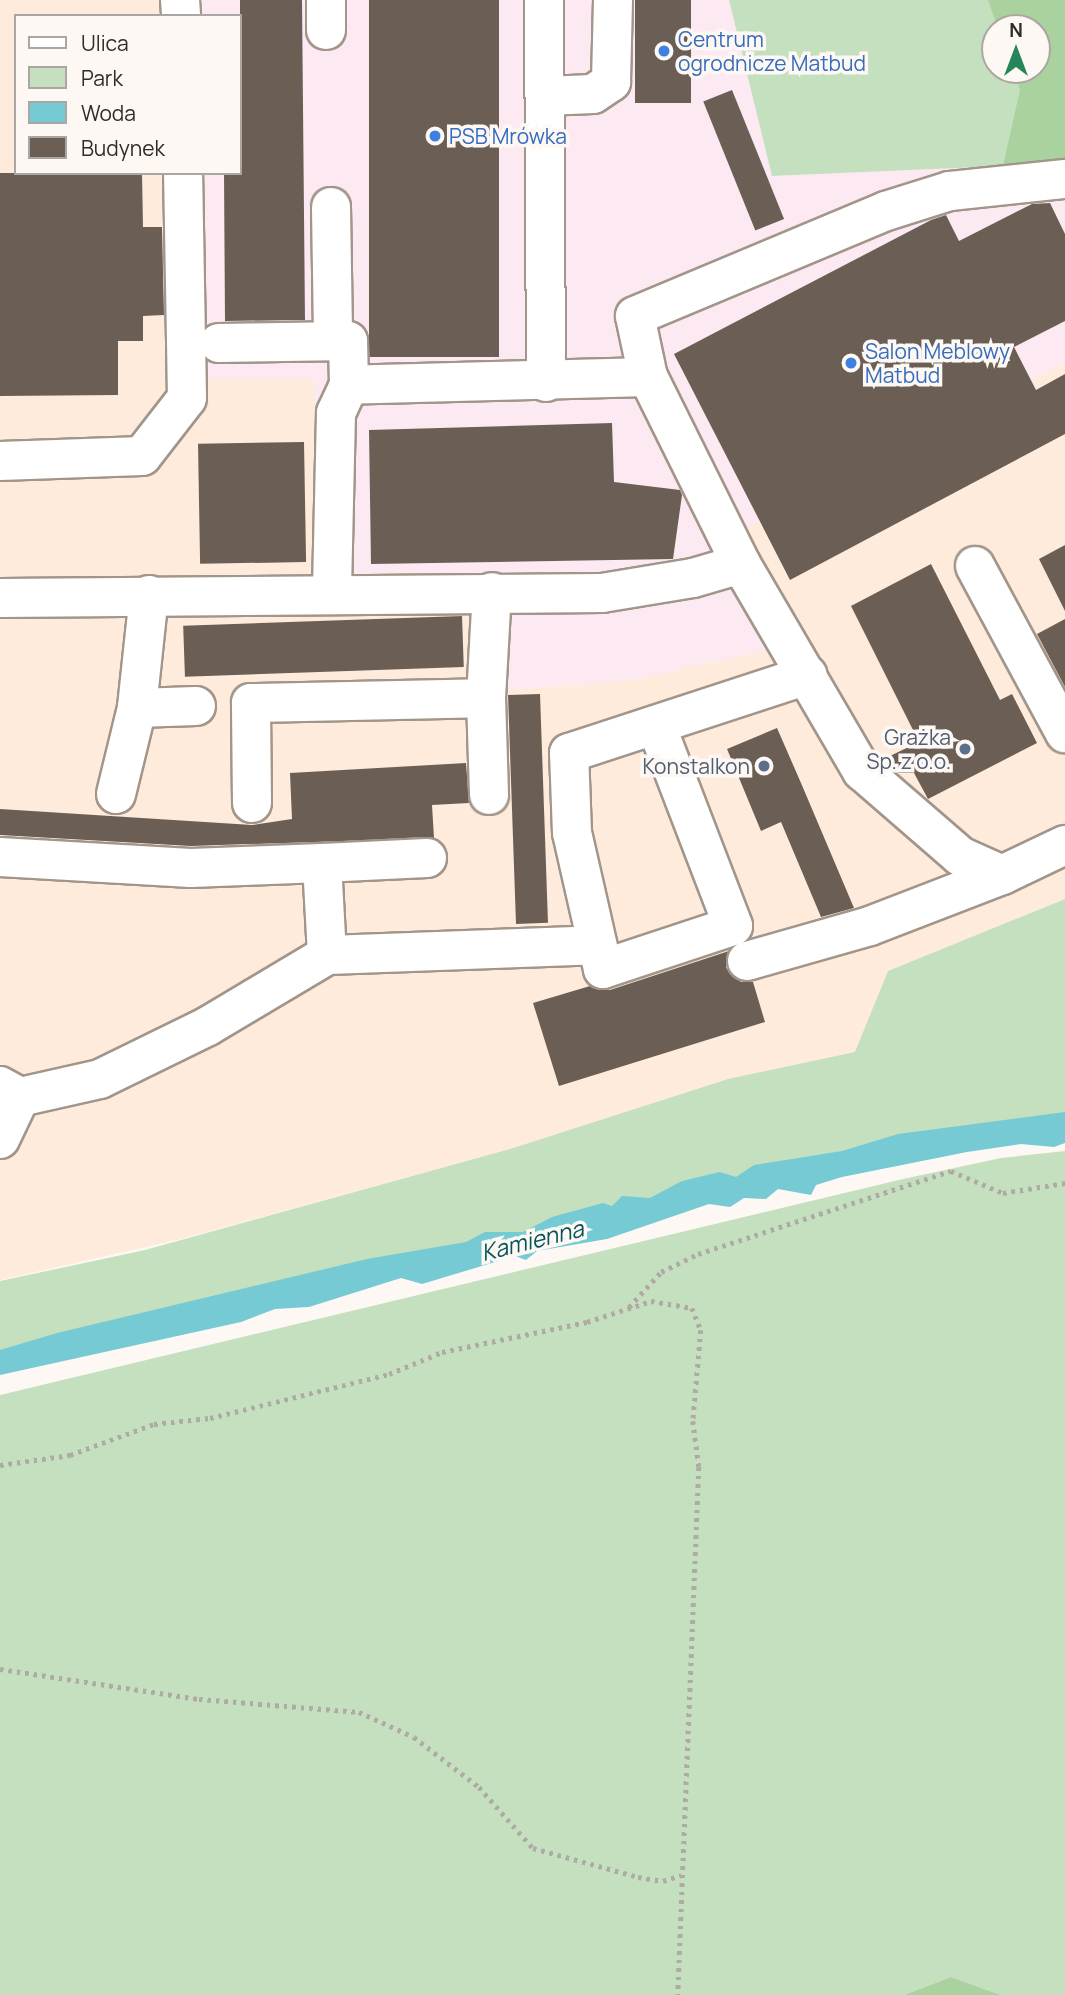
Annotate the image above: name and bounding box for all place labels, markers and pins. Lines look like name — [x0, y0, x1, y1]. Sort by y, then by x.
place label: Centrum ogrodnicze Matbud — [678, 26, 866, 76]
marker: Centrum ogrodnicze Matbud — [656, 43, 672, 59]
place label: PSB Mrówka — [449, 123, 567, 149]
marker: PSB Mrówka — [427, 128, 443, 144]
place label: Salon Meblowy Matbud — [865, 338, 1010, 388]
marker: Salon Meblowy Matbud — [843, 355, 859, 371]
place label: Grażka Sp. z o.o. — [867, 724, 951, 774]
marker: Grażka Sp. z o.o. — [957, 741, 973, 757]
place label: Konstalkon — [642, 753, 750, 779]
marker: Konstalkon — [756, 758, 772, 774]

